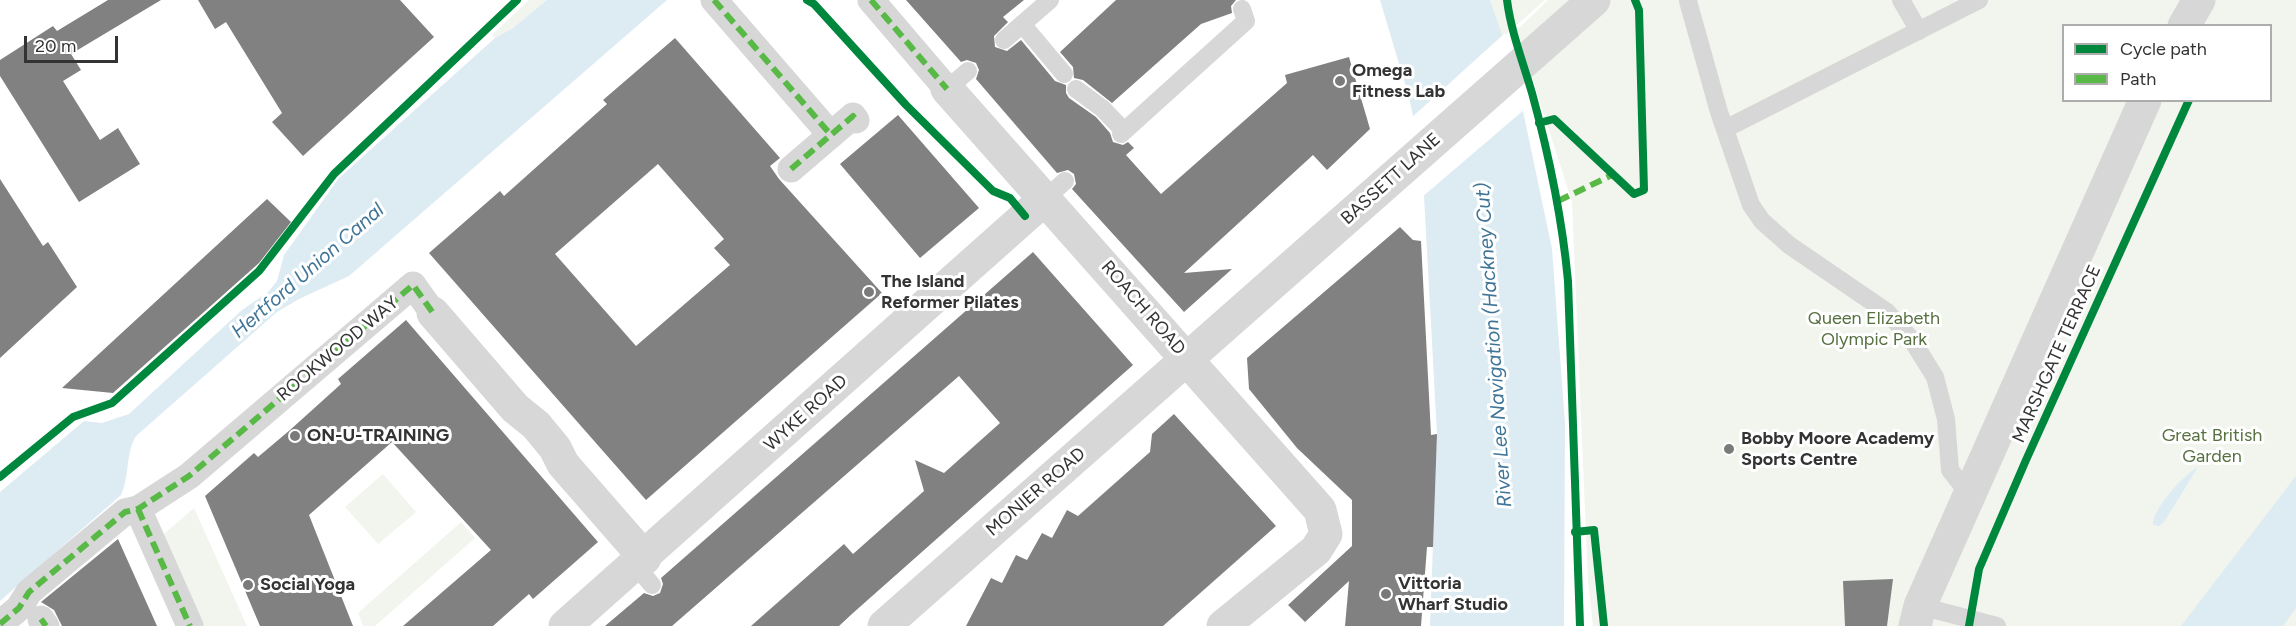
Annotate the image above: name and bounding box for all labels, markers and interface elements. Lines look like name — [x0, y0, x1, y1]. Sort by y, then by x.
scale bar — [27, 24, 122, 62]
legend — [2062, 24, 2272, 102]
text: 20 m — [35, 35, 76, 57]
text: Cycle path — [2120, 38, 2207, 60]
place label: Omega Fitness Lab — [1352, 60, 1445, 103]
text: Path — [2120, 68, 2156, 90]
marker: Omega Fitness Lab — [1333, 74, 1347, 88]
street label: BASSETT LANE — [1337, 129, 1445, 229]
water label: River Lee Navigation (Hackney Cut) — [1471, 182, 1517, 508]
water label: Hertford Union Canal — [227, 198, 389, 344]
street label: ROACH ROAD — [1096, 256, 1190, 360]
street label: MARSHGATE TERRACE — [2008, 262, 2106, 446]
place label: The Island Reformer Pilates — [881, 271, 1019, 314]
marker: The Island Reformer Pilates — [862, 285, 876, 299]
street label: ROOKWOOD WAY — [273, 292, 403, 406]
park label: Queen Elizabeth Olympic Park — [1808, 308, 1940, 350]
street label: WYKE ROAD — [760, 370, 852, 456]
place label: ON-U-TRAINING — [307, 425, 449, 447]
park label: Great British Garden — [2162, 425, 2262, 468]
place label: Bobby Moore Academy Sports Centre — [1741, 428, 1934, 470]
marker: ON-U-TRAINING — [288, 429, 302, 443]
marker: Bobby Moore Academy Sports Centre — [1722, 442, 1736, 456]
street label: MONIER ROAD — [982, 443, 1090, 541]
place label: Vittoria Wharf Studio — [1398, 573, 1508, 616]
place label: Social Yoga — [260, 574, 355, 596]
marker: Social Yoga — [241, 578, 255, 592]
marker: Vittoria Wharf Studio — [1379, 587, 1393, 601]

